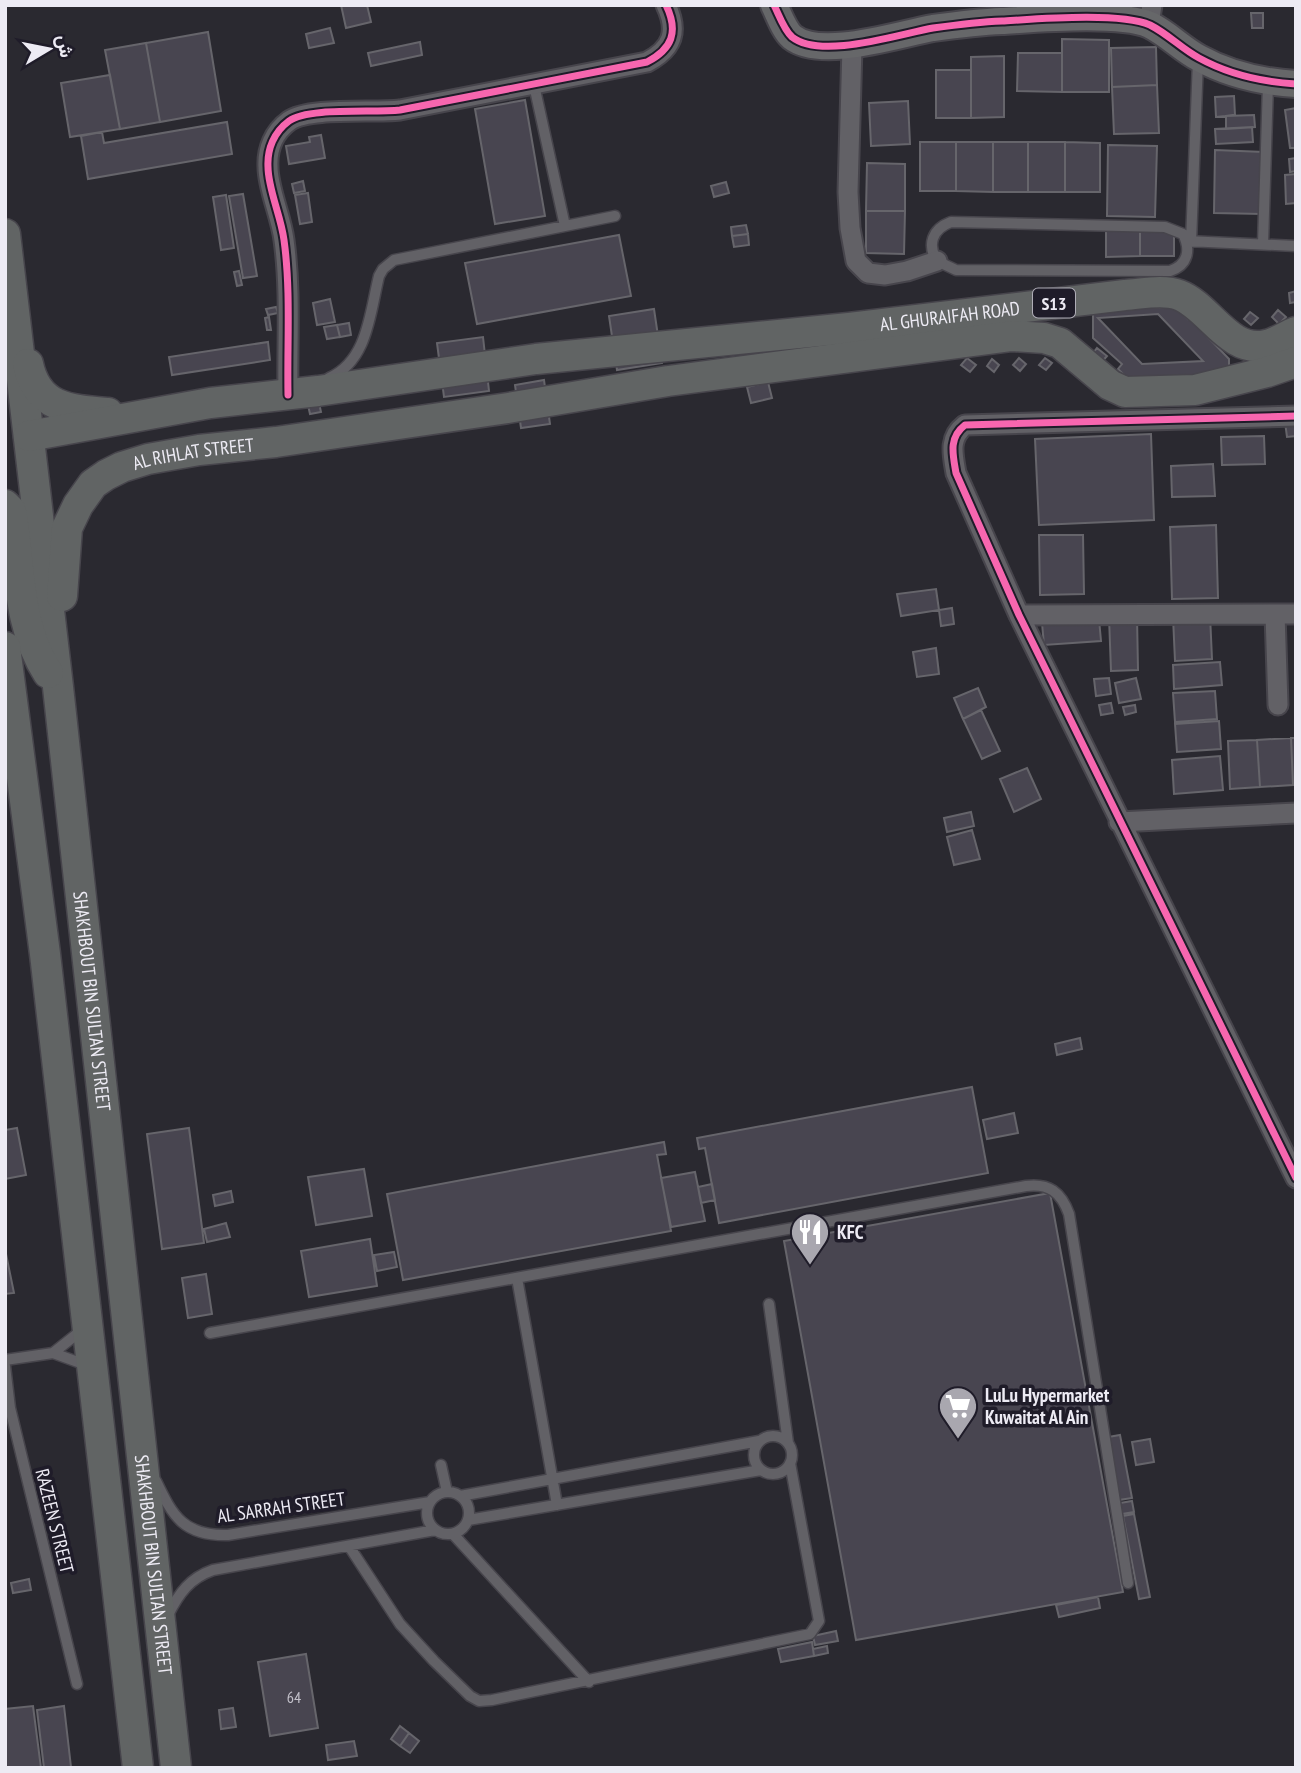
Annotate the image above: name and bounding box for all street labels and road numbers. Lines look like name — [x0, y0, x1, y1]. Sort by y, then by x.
road number: S13 — [1033, 288, 1075, 318]
street label: AL GHURAIFAH ROAD — [879, 296, 1021, 336]
street label: AL RIHLAT STREET — [130, 432, 256, 475]
street label: SHAKHBOUT BIN SULTAN STREET — [68, 890, 116, 1113]
street label: SHAKHBOUT BIN SULTAN STREET — [130, 1453, 178, 1676]
street label: RAZEEN STREET — [30, 1466, 80, 1576]
street label: AL SARRAH STREET — [216, 1486, 347, 1528]

